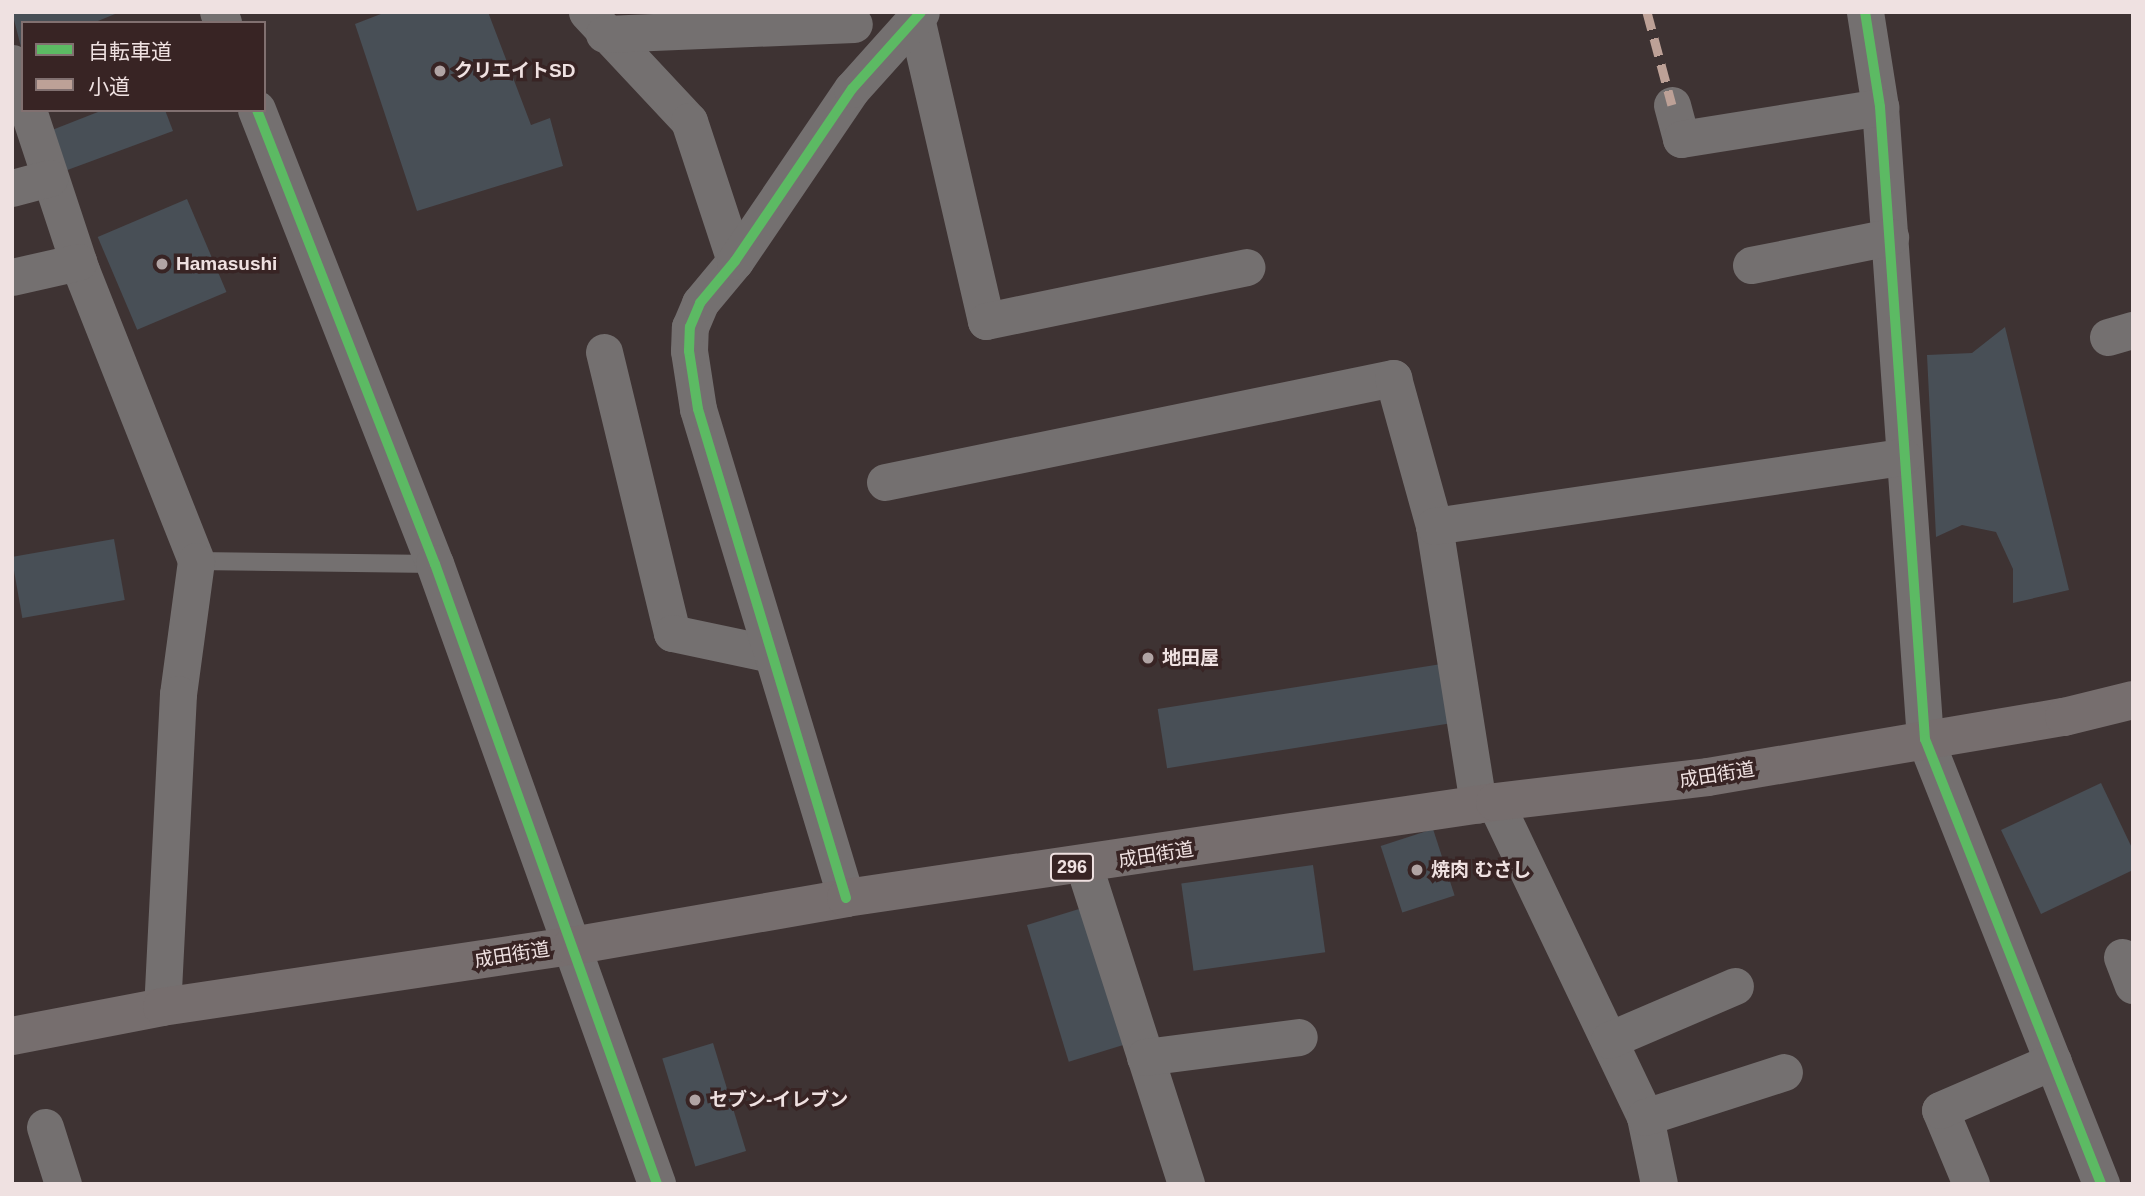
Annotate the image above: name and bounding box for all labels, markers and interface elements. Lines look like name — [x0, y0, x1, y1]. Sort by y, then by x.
legend — [21, 21, 266, 112]
text: 自転車道 — [88, 40, 172, 63]
place label: クリエイトSD — [454, 60, 575, 82]
marker: クリエイトSD — [432, 63, 448, 79]
text: 小道 — [88, 75, 130, 98]
place label: Hamasushi — [176, 253, 277, 275]
marker: Hamasushi — [154, 256, 170, 272]
place label: 地田屋 — [1162, 647, 1219, 669]
marker: 地田屋 — [1140, 650, 1156, 666]
street label: 成田街道 — [1678, 758, 1756, 792]
street label: 成田街道 — [1117, 838, 1195, 872]
road number: 296 — [1049, 852, 1095, 882]
place label: 焼肉 むさし — [1431, 859, 1531, 881]
marker: 焼肉 むさし — [1409, 862, 1425, 878]
street label: 成田街道 — [473, 938, 551, 972]
place label: セブン-イレブン — [709, 1089, 848, 1111]
marker: セブン-イレブン — [687, 1092, 703, 1108]

